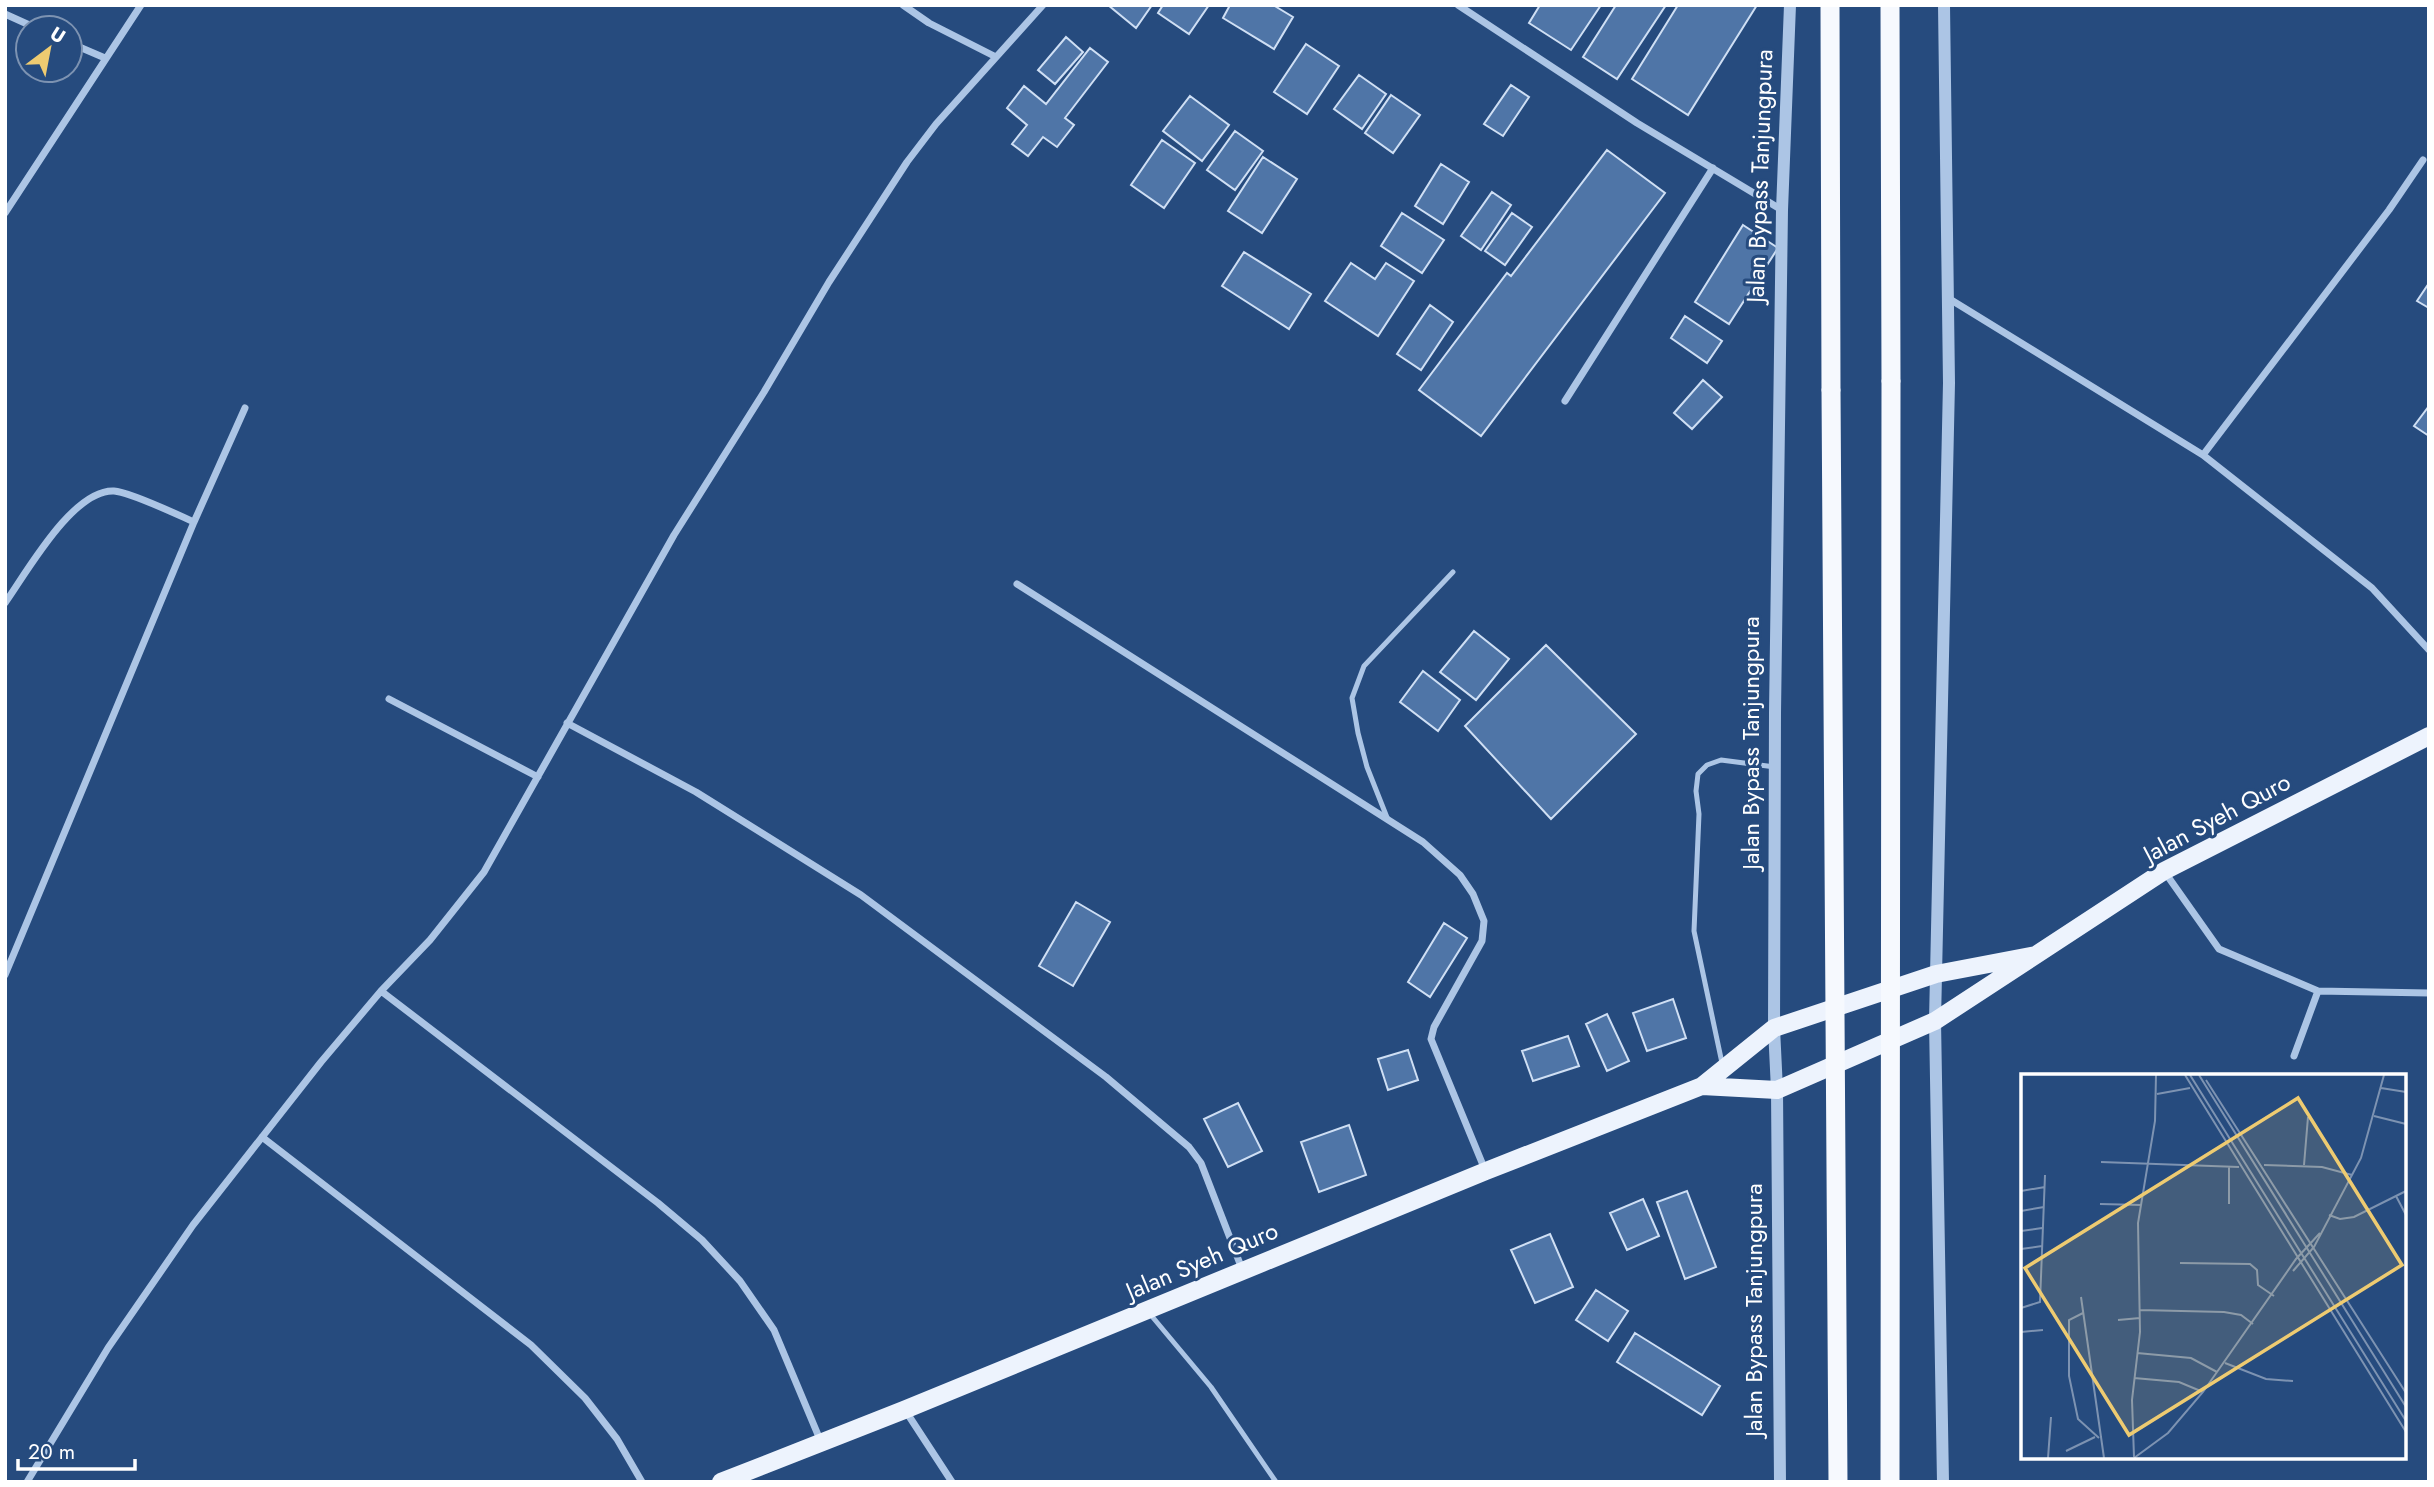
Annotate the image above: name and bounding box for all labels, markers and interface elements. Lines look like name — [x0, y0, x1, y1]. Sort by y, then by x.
north arrow — [14, 14, 84, 84]
text: U — [45, 20, 71, 50]
street label: Jalan Bypass Tanjungpura — [1737, 49, 1781, 306]
street label: Jalan Bypass Tanjungpura — [1733, 616, 1768, 873]
street label: Jalan Syeh Quro — [2134, 764, 2297, 872]
inset map — [2021, 1074, 2406, 1459]
street label: Jalan Bypass Tanjungpura — [1736, 1183, 1771, 1440]
street label: Jalan Syeh Quro — [1118, 1213, 1283, 1310]
scale bar — [18, 1428, 135, 1472]
text: 20 m — [28, 1437, 75, 1467]

